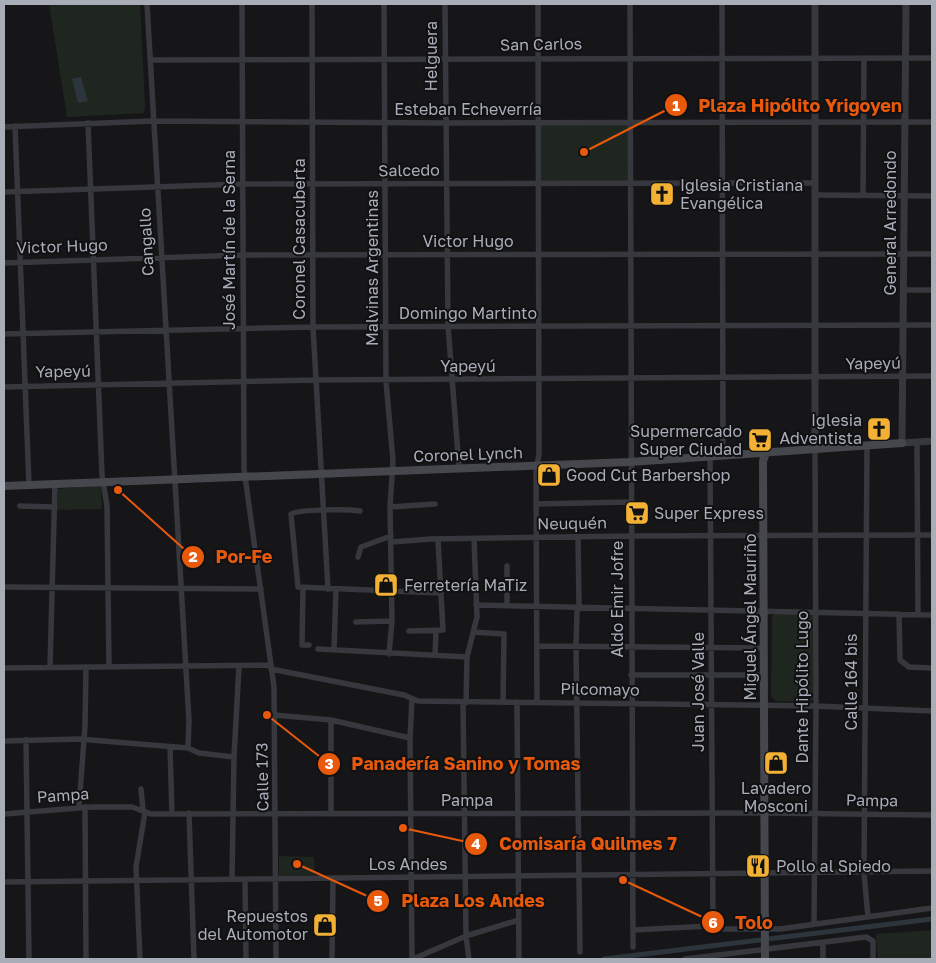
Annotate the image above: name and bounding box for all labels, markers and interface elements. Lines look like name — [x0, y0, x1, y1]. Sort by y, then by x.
street label: Helguera — [421, 21, 441, 91]
street label: San Carlos — [500, 33, 582, 55]
callout: Plaza Hipólito Yrigoyen — [663, 89, 912, 122]
text: Plaza Hipólito Yrigoyen — [698, 94, 902, 116]
text: 1 — [672, 96, 680, 114]
street label: Esteban Echeverría — [394, 99, 542, 119]
street label: José Martín de la Serna — [219, 150, 239, 330]
street label: General Arredondo — [880, 151, 900, 295]
street label: Coronel Casacuberta — [289, 158, 309, 320]
street label: Salcedo — [378, 159, 440, 181]
place label: Iglesia Cristiana Evangélica — [680, 175, 803, 213]
church icon: Iglesia Cristiana Evangélica — [649, 181, 675, 207]
street label: Malvinas Argentinas — [362, 190, 382, 346]
street label: Cangallo — [134, 207, 158, 277]
street label: Victor Hugo — [422, 231, 514, 251]
street label: Victor Hugo — [16, 234, 108, 258]
street label: Domingo Martinto — [399, 303, 537, 323]
street label: Yapeyú — [845, 353, 901, 373]
street label: Yapeyú — [440, 356, 496, 376]
street label: Yapeyú — [35, 361, 91, 381]
place label: Iglesia Adventista — [779, 410, 862, 448]
church icon: Iglesia Adventista — [866, 416, 892, 442]
place label: Supermercado Super Ciudad — [630, 421, 742, 459]
supermarket icon: Supermercado Super Ciudad — [747, 427, 773, 453]
street label: Coronel Lynch — [413, 442, 523, 466]
shop icon: Good Cut Barbershop — [536, 462, 562, 488]
place label: Good Cut Barbershop — [566, 465, 731, 485]
supermarket icon: Super Express — [624, 500, 650, 526]
place label: Super Express — [654, 503, 764, 523]
street label: Neuquén — [537, 512, 607, 534]
street label: Miguel Ángel Mauriño — [740, 533, 760, 701]
callout: Por-Fe — [181, 541, 283, 574]
street label: Aldo Emir Jofre — [607, 541, 627, 657]
text: Por-Fe — [216, 545, 273, 567]
text: 2 — [188, 547, 198, 565]
shop icon: Ferretería MaTiz — [373, 572, 399, 598]
place label: Ferretería MaTiz — [404, 575, 527, 595]
street label: Dante Hipólito Lugo — [792, 611, 812, 763]
street label: Juan José Valle — [688, 632, 708, 752]
street label: Calle 164 bis — [841, 633, 861, 731]
street label: Pilcomayo — [560, 678, 640, 700]
street label: Calle 173 — [251, 742, 273, 812]
callout: Panadería Sanino y Tomas — [316, 747, 590, 780]
shop icon: Lavadero Mosconi — [763, 750, 789, 776]
text: Panadería Sanino y Tomas — [351, 752, 581, 774]
text: 3 — [324, 754, 334, 772]
place label: Lavadero Mosconi — [741, 778, 811, 816]
street label: Pampa — [36, 783, 90, 807]
street label: Pampa — [441, 790, 493, 810]
street label: Pampa — [846, 790, 898, 810]
callout: Comisaría Quilmes 7 — [464, 827, 687, 860]
text: Comisaría Quilmes 7 — [499, 832, 677, 854]
text: 4 — [471, 834, 481, 852]
restaurant icon: Pollo al Spiedo — [745, 853, 771, 879]
street label: Los Andes — [368, 854, 448, 874]
place label: Pollo al Spiedo — [776, 856, 891, 876]
callout: Plaza Los Andes — [366, 884, 554, 917]
text: Plaza Los Andes — [401, 889, 545, 911]
text: 5 — [373, 891, 383, 909]
place label: Repuestos del Automotor — [198, 906, 308, 944]
callout: Tolo — [700, 906, 783, 939]
text: Tolo — [735, 911, 773, 933]
shop icon: Repuestos del Automotor — [312, 912, 338, 938]
text: 6 — [708, 913, 718, 931]

